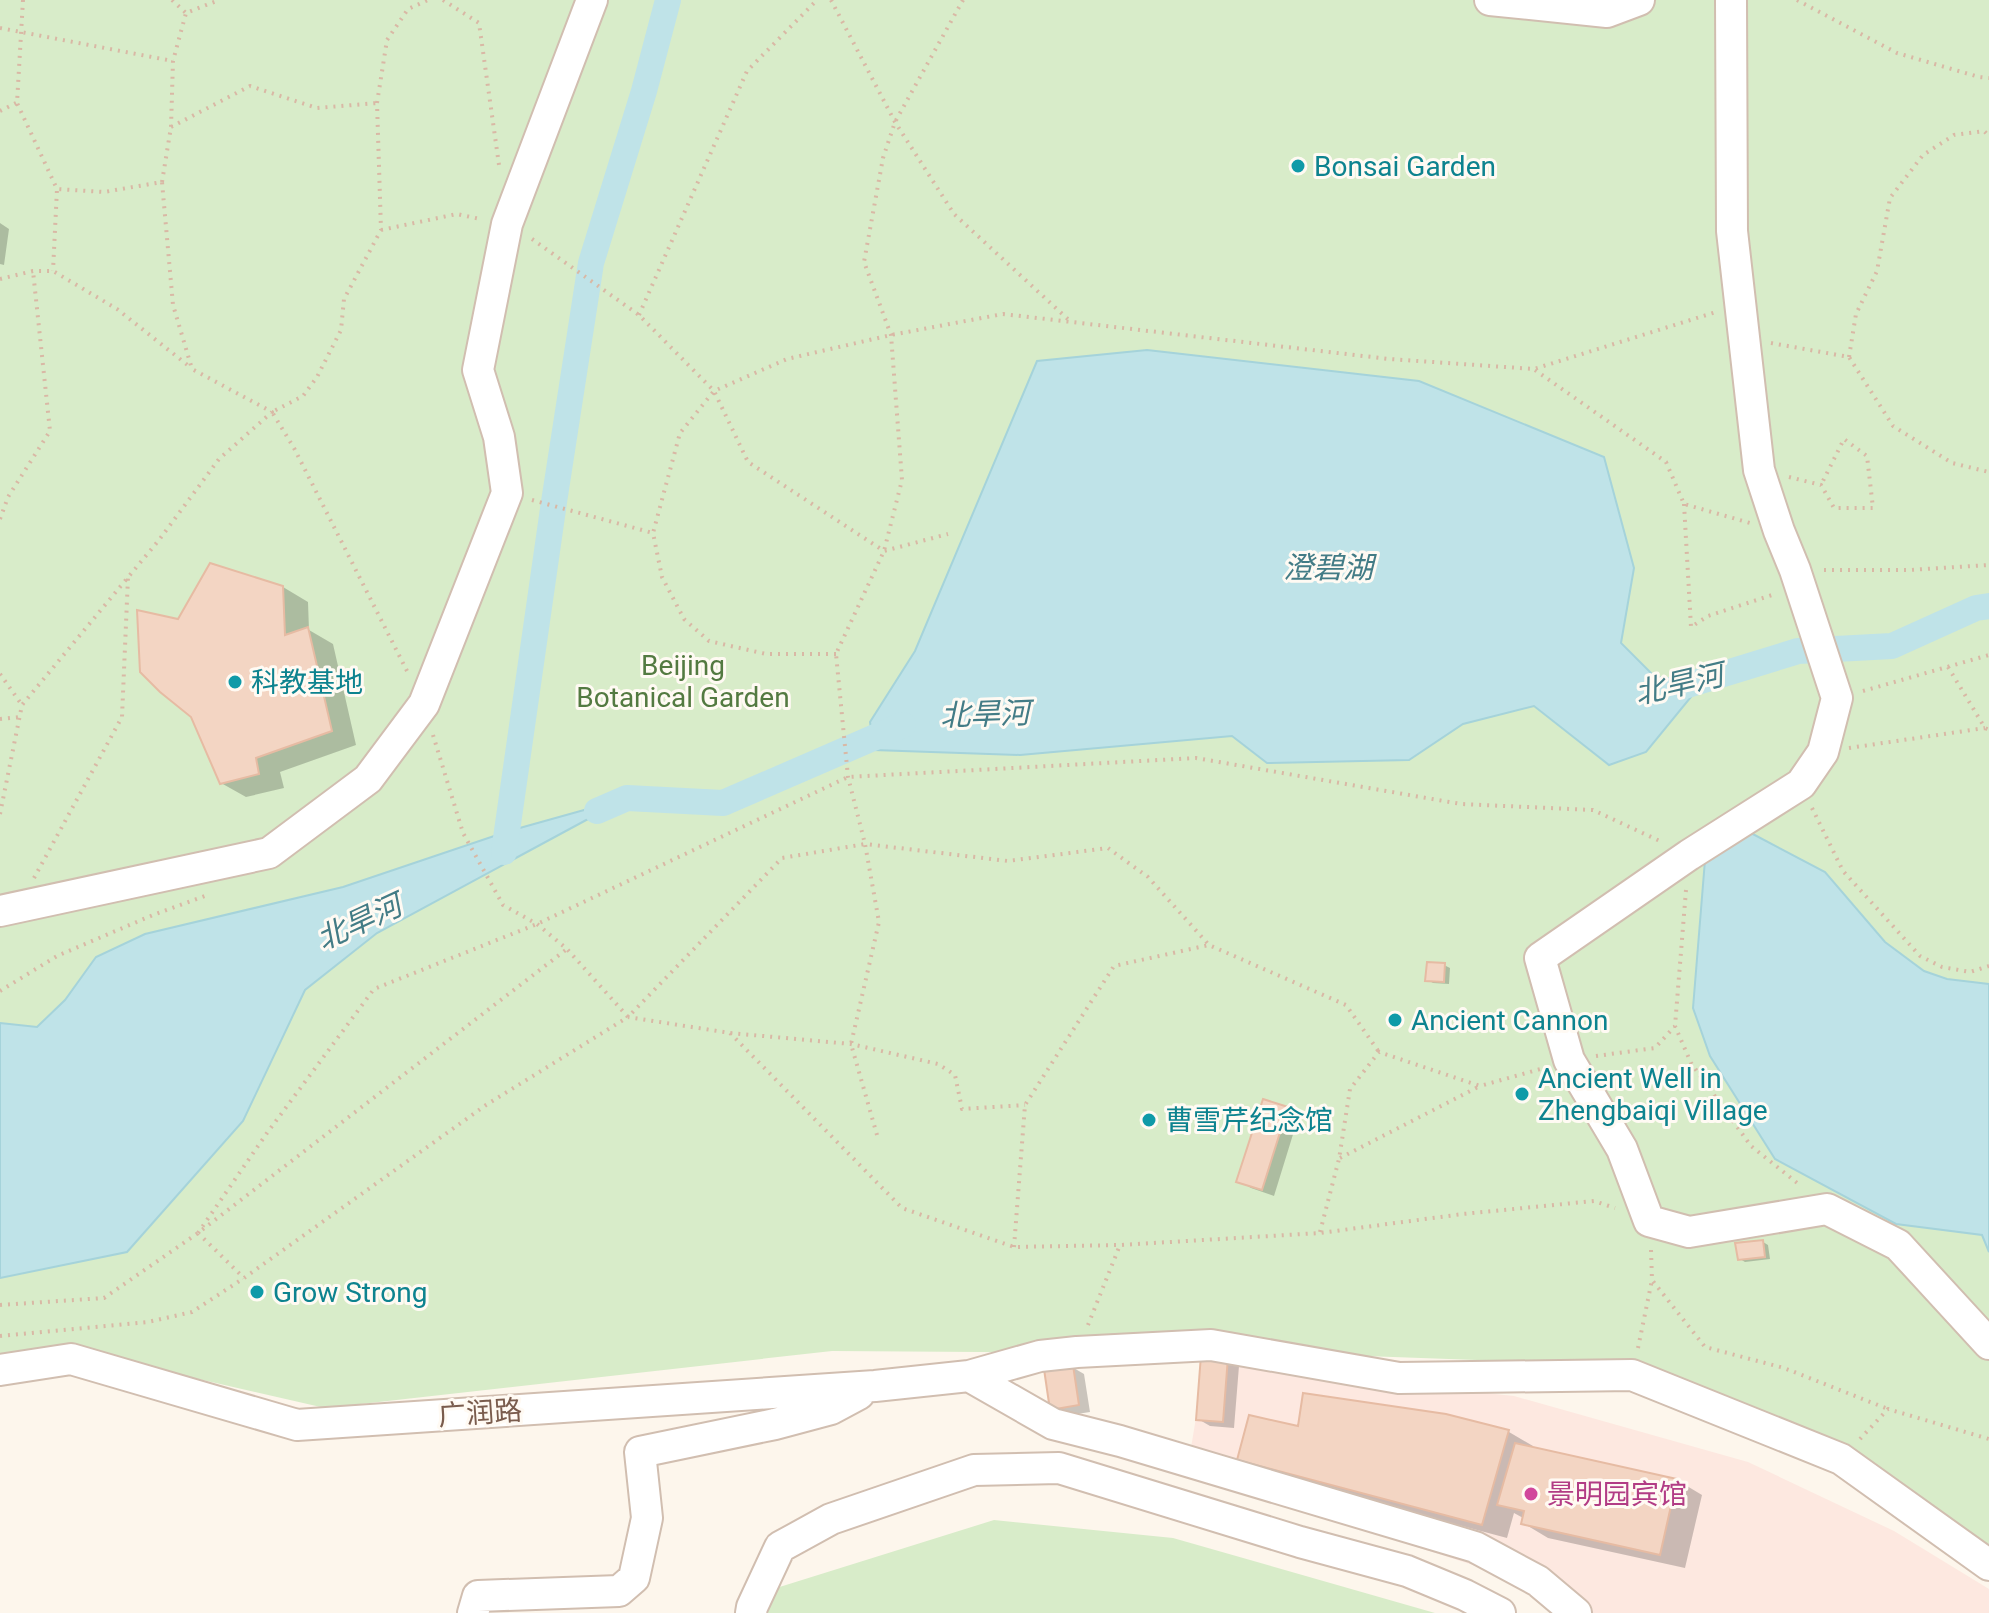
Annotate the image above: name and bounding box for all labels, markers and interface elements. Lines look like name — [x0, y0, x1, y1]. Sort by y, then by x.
place label: Bonsai Garden — [1314, 150, 1496, 183]
marker: Bonsai Garden — [1289, 157, 1307, 175]
water label: 澄碧湖 — [1283, 550, 1377, 585]
park label: Beijing Botanical Garden — [576, 649, 790, 714]
water label: 北旱河 — [1631, 656, 1732, 711]
place label: 科教基地 — [251, 666, 363, 699]
marker: 科教基地 — [226, 673, 244, 691]
water label: 北旱河 — [939, 695, 1036, 733]
water label: 北旱河 — [311, 885, 412, 957]
place label: Ancient Cannon — [1411, 1004, 1608, 1037]
marker: Ancient Cannon — [1386, 1011, 1404, 1029]
place label: Ancient Well in Zhengbaiqi Village — [1538, 1062, 1768, 1127]
marker: Ancient Well in Zhengbaiqi Village — [1513, 1085, 1531, 1103]
place label: 曹雪芹纪念馆 — [1165, 1104, 1333, 1137]
marker: 曹雪芹纪念馆 — [1140, 1111, 1158, 1129]
place label: Grow Strong — [273, 1276, 427, 1309]
marker: Grow Strong — [248, 1283, 266, 1301]
street label: 广润路 — [437, 1394, 523, 1432]
place label: 景明园宾馆 — [1547, 1478, 1687, 1511]
marker: 景明园宾馆 — [1522, 1485, 1540, 1503]

